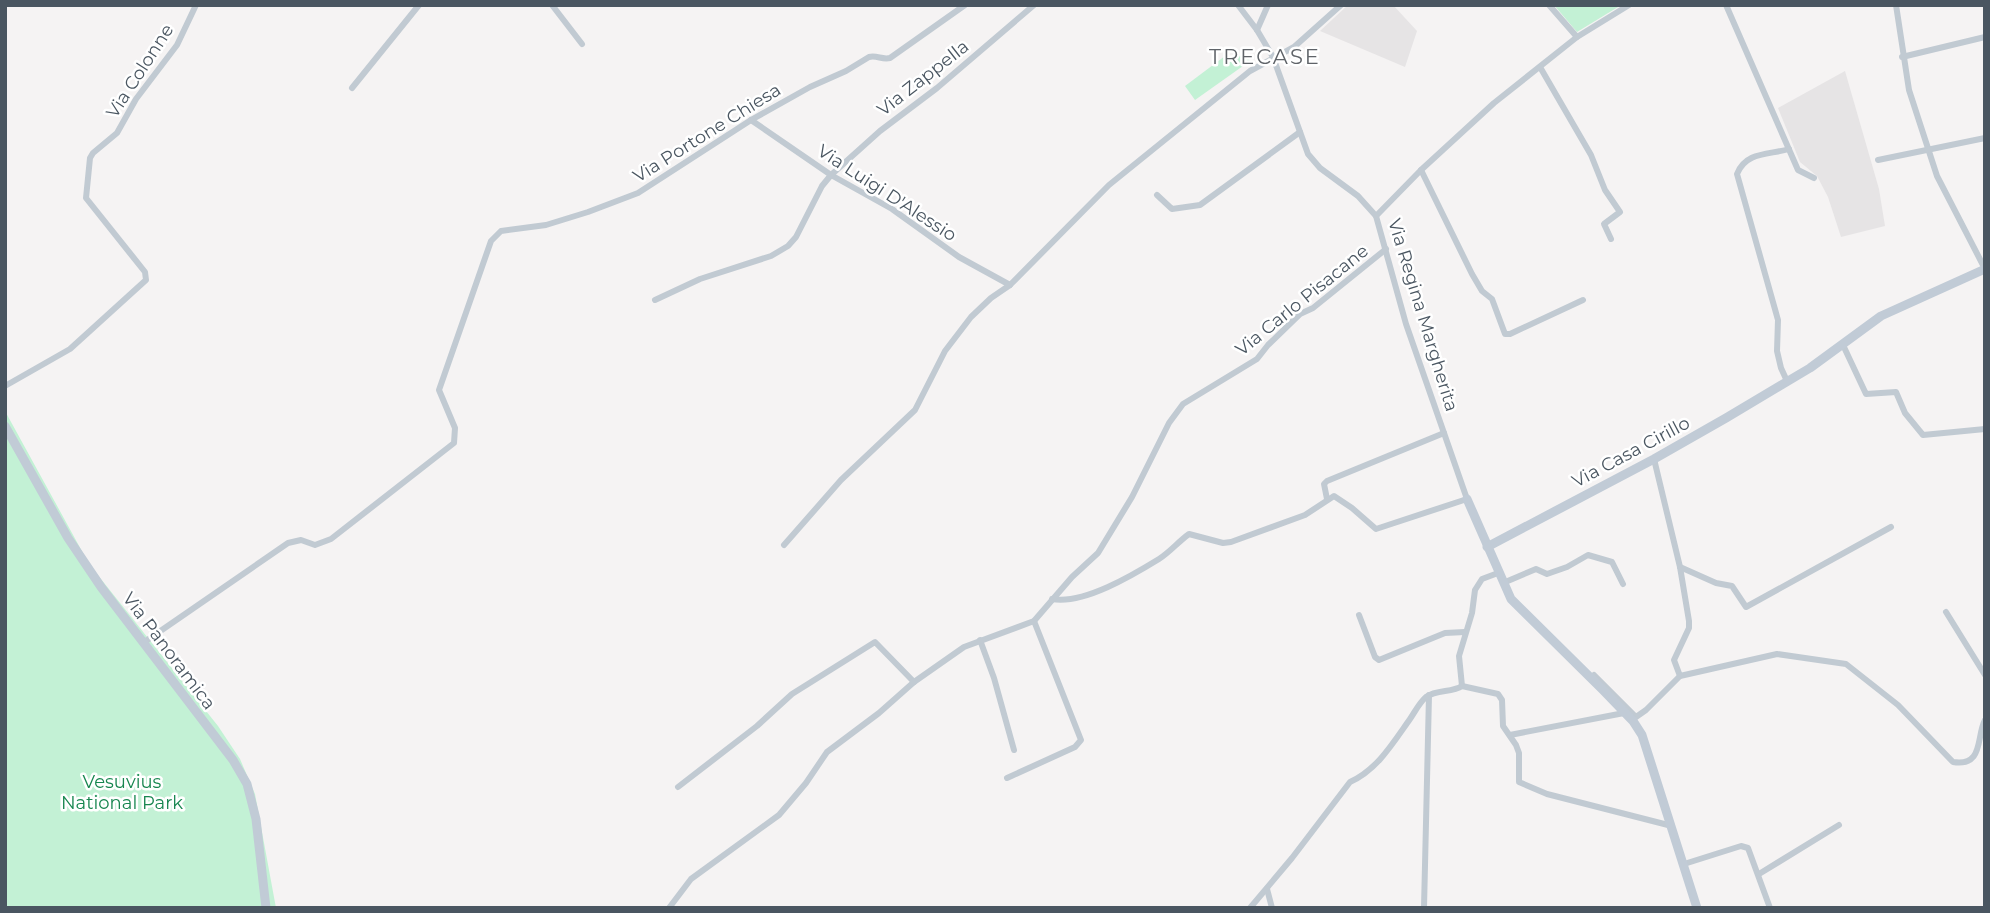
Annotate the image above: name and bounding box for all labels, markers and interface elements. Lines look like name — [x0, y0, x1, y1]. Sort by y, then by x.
street label: Via Colonne — [102, 20, 179, 122]
street label: Via Zappella — [873, 35, 973, 121]
district label: TRECASE — [1209, 44, 1321, 69]
street label: Via Portone Chiesa — [629, 79, 785, 187]
street label: Via Luigi D'Alessio — [813, 140, 961, 246]
street label: Via Regina Margherita — [1383, 216, 1463, 414]
street label: Via Carlo Pisacane — [1231, 240, 1373, 360]
street label: Via Casa Cirillo — [1568, 412, 1694, 492]
street label: Via Panoramica — [118, 588, 220, 714]
park label: Vesuvius National Park — [61, 771, 183, 814]

